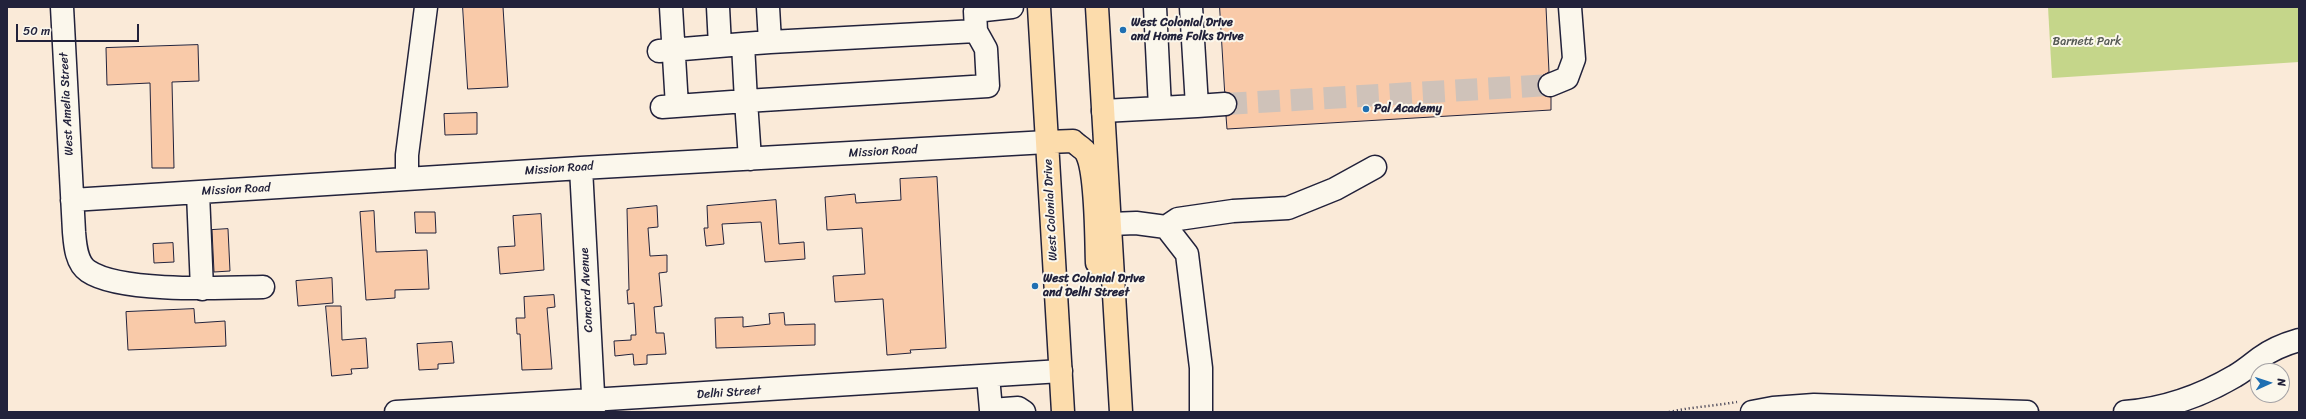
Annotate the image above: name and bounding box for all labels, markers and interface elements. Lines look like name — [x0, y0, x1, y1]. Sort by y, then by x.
scale bar — [18, 16, 141, 42]
place label: West Colonial Drive and Home Folks Drive — [1131, 16, 1244, 44]
text: 50 m — [23, 20, 50, 42]
marker: West Colonial Drive and Home Folks Drive — [1118, 25, 1128, 35]
park label: Barnett Park — [2053, 35, 2121, 49]
street label: West Amelia Street — [57, 52, 77, 156]
place label: Pal Academy — [1374, 102, 1442, 116]
marker: Pal Academy — [1361, 104, 1371, 114]
street label: Mission Road — [848, 143, 918, 161]
street label: Mission Road — [524, 159, 594, 179]
street label: West Colonial Drive — [1041, 159, 1061, 261]
street label: Mission Road — [201, 181, 271, 199]
street label: Concord Avenue — [578, 247, 596, 333]
place label: West Colonial Drive and Delhi Street — [1043, 272, 1145, 300]
marker: West Colonial Drive and Delhi Street — [1030, 281, 1040, 291]
north arrow — [2250, 363, 2290, 403]
text: N — [2272, 378, 2291, 387]
street label: Delhi Street — [696, 384, 762, 402]

